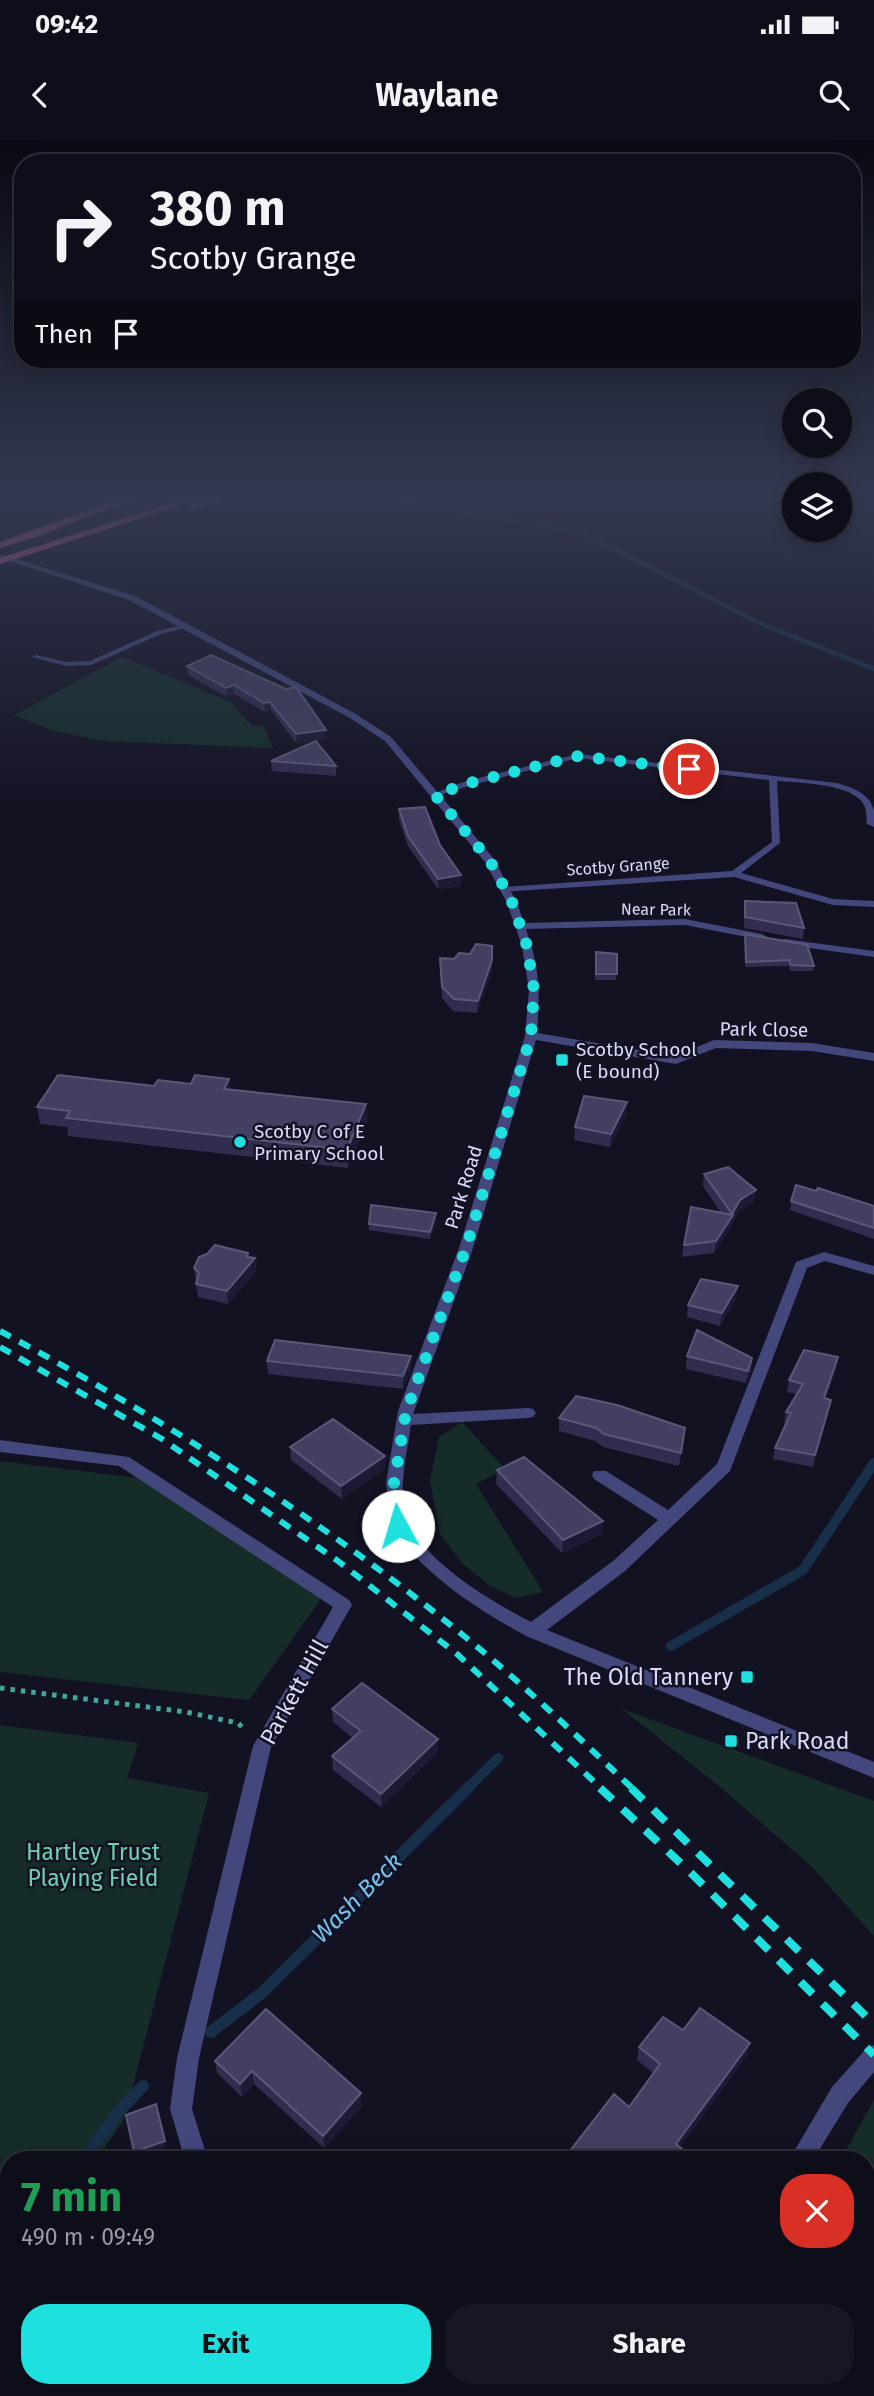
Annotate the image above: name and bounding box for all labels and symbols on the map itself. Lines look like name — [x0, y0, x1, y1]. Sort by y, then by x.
pin — [659, 739, 719, 799]
street label: Scotby Grange — [566, 853, 670, 880]
street label: Near Park — [621, 899, 692, 920]
street label: Park Close — [719, 1017, 809, 1042]
place label: Scotby School (E bound) — [576, 1038, 697, 1083]
marker: Scotby School (E bound) — [554, 1052, 570, 1068]
place label: Scotby C of E Primary School — [254, 1120, 384, 1165]
marker: Scotby C of E Primary School — [232, 1134, 248, 1150]
street label: Park Road — [440, 1143, 487, 1232]
position arrow — [361, 1489, 435, 1563]
street label: Parkett Hill — [254, 1634, 334, 1749]
place label: The Old Tannery — [564, 1663, 734, 1691]
marker: The Old Tannery — [739, 1669, 755, 1685]
place label: Park Road — [745, 1727, 849, 1755]
marker: Park Road — [723, 1733, 739, 1749]
park label: Hartley Trust Playing Field — [26, 1838, 161, 1892]
water label: Wash Beck — [306, 1847, 408, 1949]

